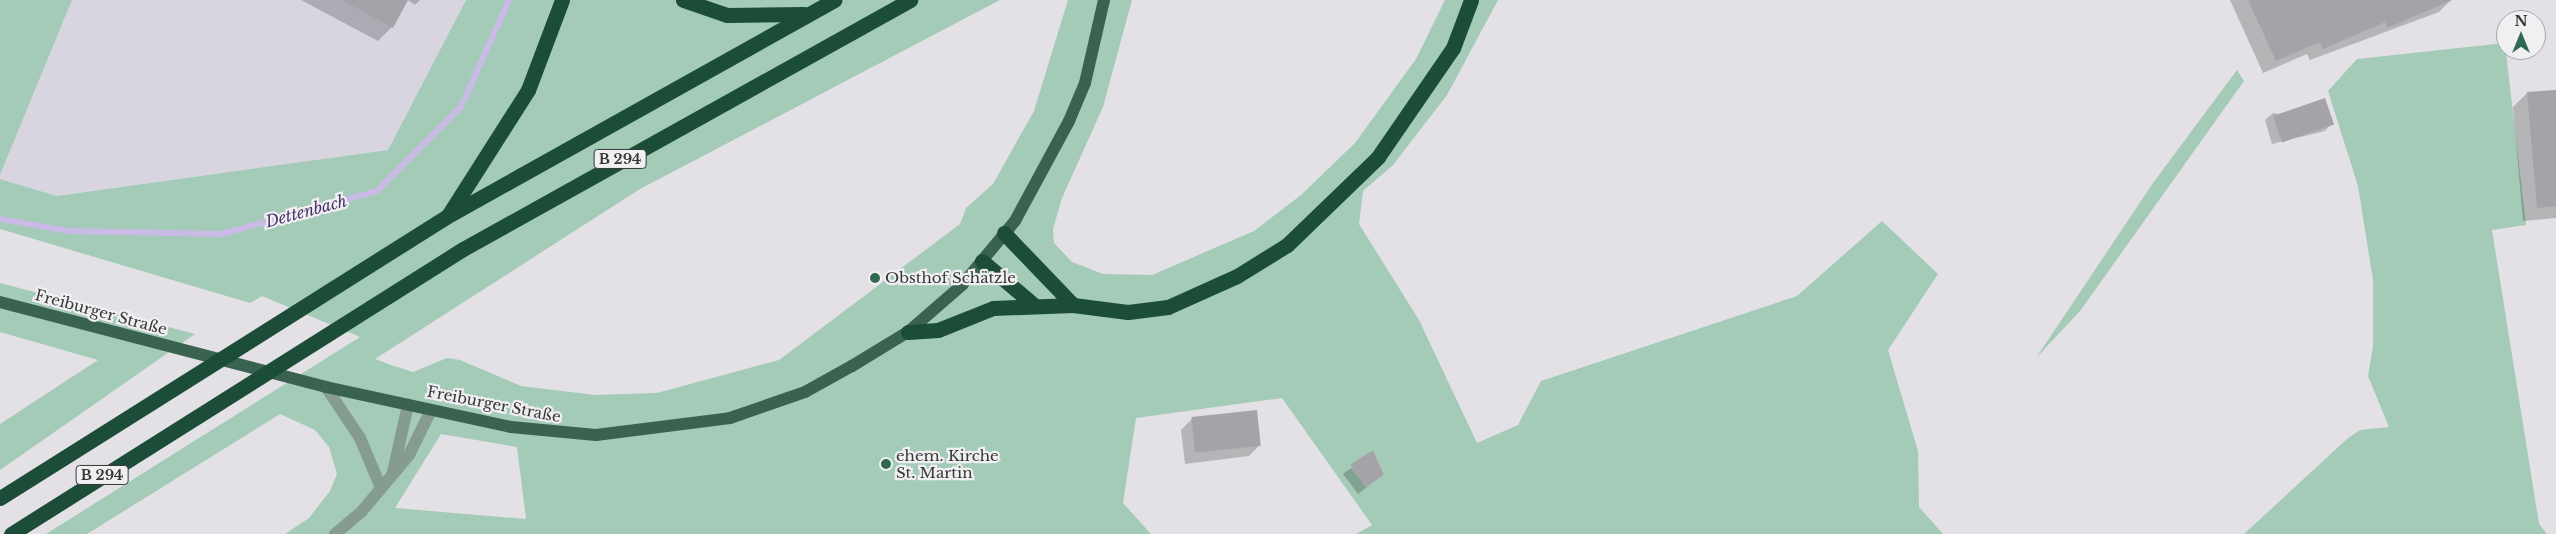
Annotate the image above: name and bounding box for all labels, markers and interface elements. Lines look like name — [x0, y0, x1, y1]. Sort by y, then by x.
north arrow — [2496, 10, 2546, 60]
text: N — [2514, 12, 2528, 30]
road number: B 294 — [592, 148, 648, 170]
water label: Dettenbach — [263, 191, 349, 231]
place label: Obsthof Schätzle — [885, 269, 1016, 287]
marker: Obsthof Schätzle — [869, 272, 881, 284]
street label: Freiburger Straße — [33, 286, 169, 338]
street label: Freiburger Straße — [425, 382, 563, 426]
place label: ehem. Kirche St. Martin — [896, 446, 999, 481]
marker: ehem. Kirche St. Martin — [880, 458, 892, 470]
road number: B 294 — [74, 464, 130, 486]

